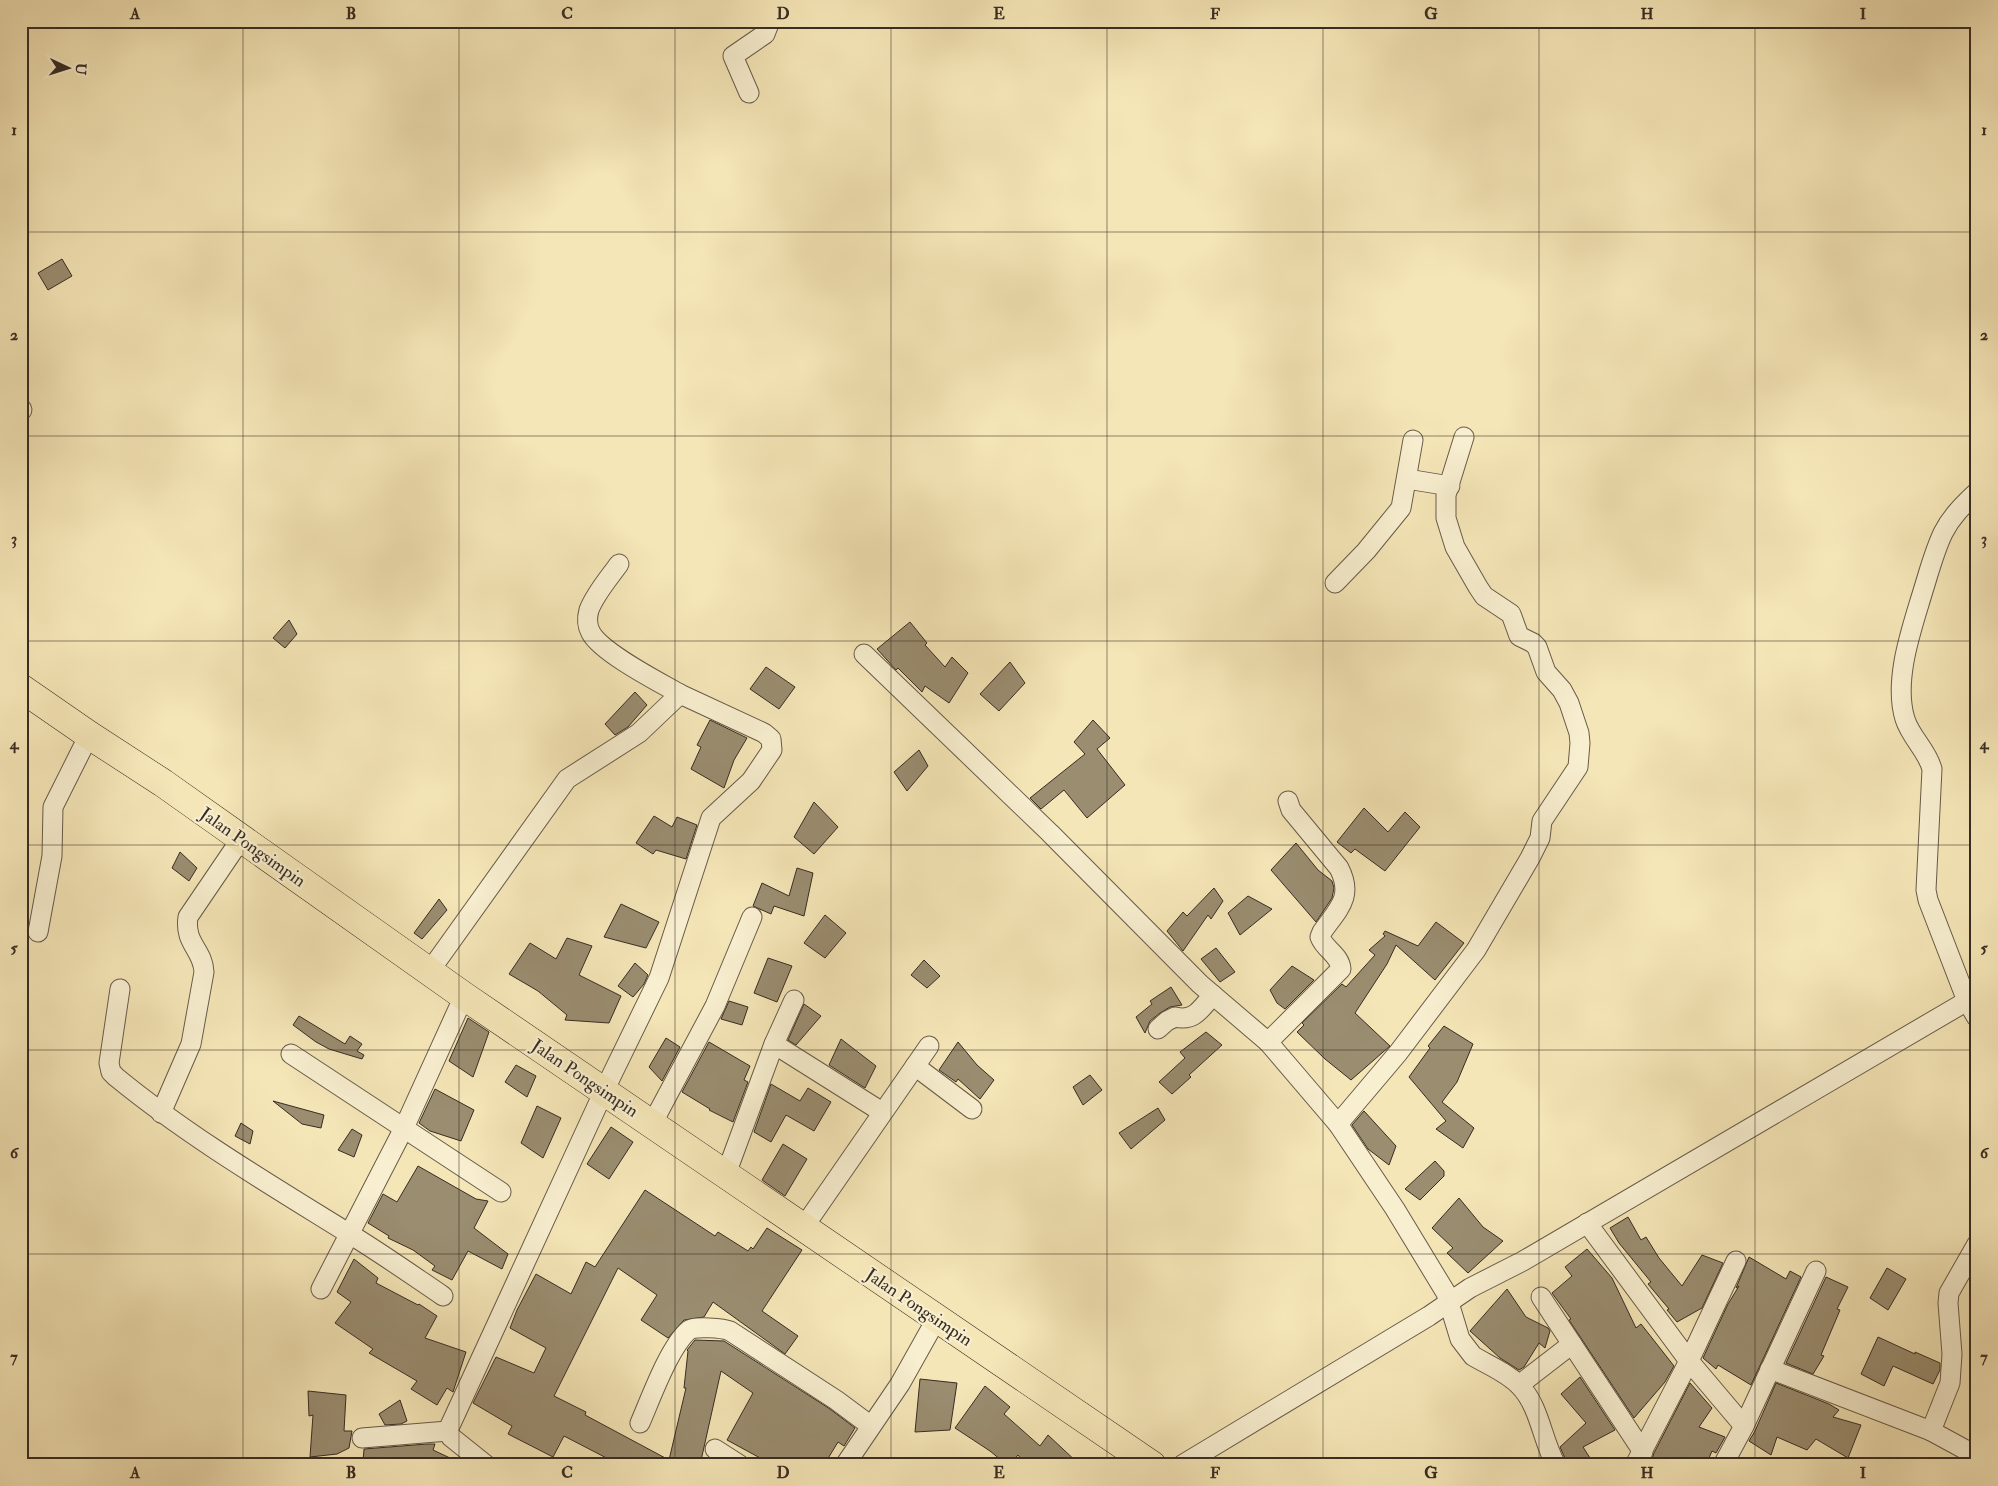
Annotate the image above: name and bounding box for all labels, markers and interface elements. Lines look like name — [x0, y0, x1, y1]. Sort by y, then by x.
text: A — [129, 4, 141, 24]
text: B — [346, 4, 356, 24]
text: C — [561, 4, 573, 24]
text: D — [776, 4, 790, 24]
text: E — [993, 4, 1005, 24]
text: F — [1210, 4, 1220, 24]
text: G — [1424, 4, 1438, 24]
text: H — [1640, 4, 1654, 24]
text: I — [1860, 4, 1867, 24]
north arrow — [42, 42, 92, 92]
text: U — [72, 62, 89, 76]
text: 1 — [11, 120, 17, 140]
text: 1 — [1981, 120, 1987, 140]
text: 2 — [10, 325, 18, 345]
text: 2 — [1980, 325, 1988, 345]
text: 3 — [11, 529, 17, 549]
text: 3 — [1981, 529, 1987, 549]
text: 4 — [9, 734, 20, 754]
text: 4 — [1979, 734, 1990, 754]
street label: Jalan Pongsimpin — [194, 802, 310, 892]
text: 5 — [10, 938, 18, 958]
text: 5 — [1980, 938, 1988, 958]
street label: Jalan Pongsimpin — [526, 1034, 643, 1123]
text: 6 — [10, 1143, 20, 1163]
text: 6 — [1980, 1143, 1990, 1163]
street label: Jalan Pongsimpin — [860, 1263, 977, 1352]
text: 7 — [10, 1347, 18, 1367]
text: 7 — [1980, 1347, 1988, 1367]
text: A — [129, 1463, 141, 1483]
text: B — [346, 1463, 356, 1483]
text: C — [561, 1463, 573, 1483]
text: D — [776, 1463, 790, 1483]
text: E — [993, 1463, 1005, 1483]
text: F — [1210, 1463, 1220, 1483]
text: G — [1424, 1463, 1438, 1483]
text: H — [1640, 1463, 1654, 1483]
text: I — [1860, 1463, 1867, 1483]

